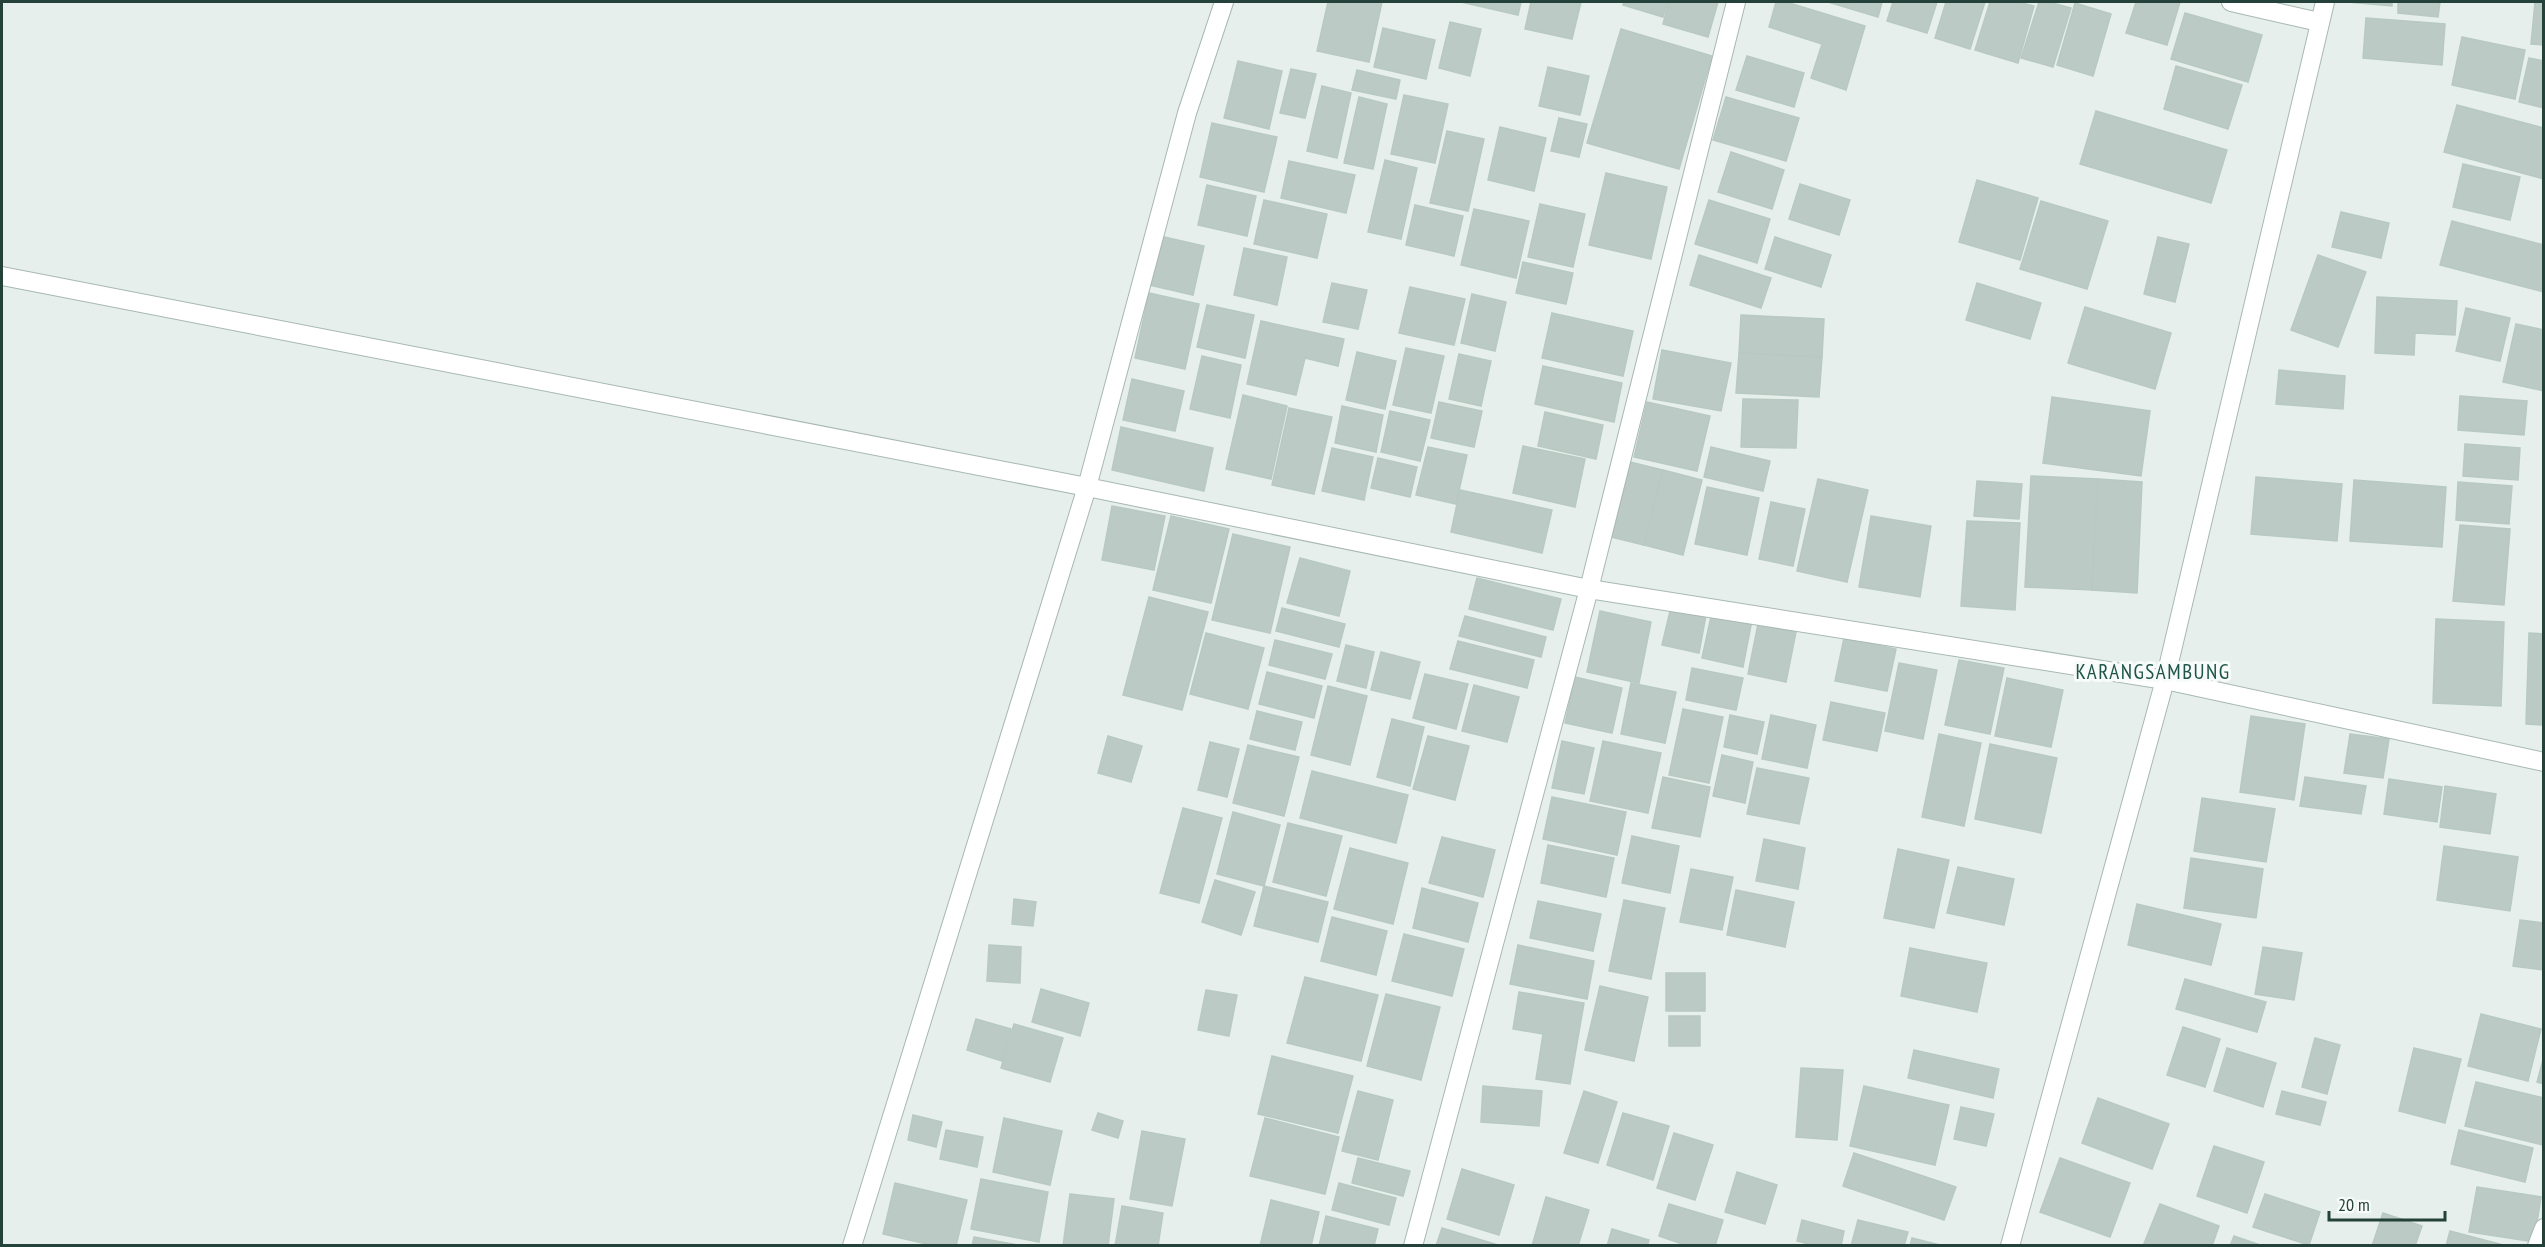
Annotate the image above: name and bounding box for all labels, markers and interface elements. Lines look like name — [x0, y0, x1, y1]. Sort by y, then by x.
district label: KARANGSAMBUNG — [2075, 658, 2231, 685]
scale bar — [2329, 1184, 2444, 1222]
text: 20 m — [2338, 1193, 2370, 1216]

